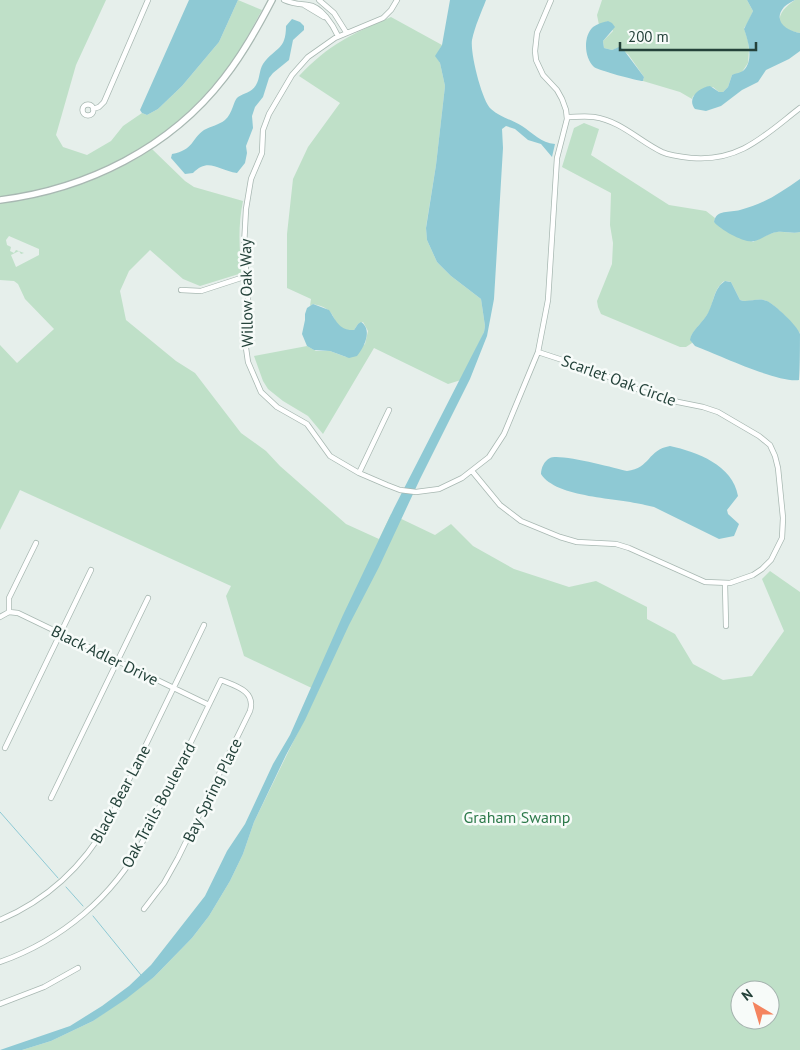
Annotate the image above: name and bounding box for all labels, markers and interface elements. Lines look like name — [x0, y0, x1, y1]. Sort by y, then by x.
scale bar — [620, 20, 756, 52]
text: 200 m — [628, 27, 669, 46]
street label: Willow Oak Way — [235, 238, 257, 348]
street label: Scarlet Oak Circle — [559, 350, 679, 410]
street label: Black Adler Drive — [48, 620, 162, 690]
street label: Bay Spring Place — [178, 735, 246, 845]
street label: Oak Trails Boulevard — [117, 739, 199, 871]
street label: Black Bear Lane — [86, 741, 154, 847]
park label: Graham Swamp — [464, 807, 570, 827]
north arrow — [730, 980, 780, 1030]
text: N — [738, 985, 756, 1005]

